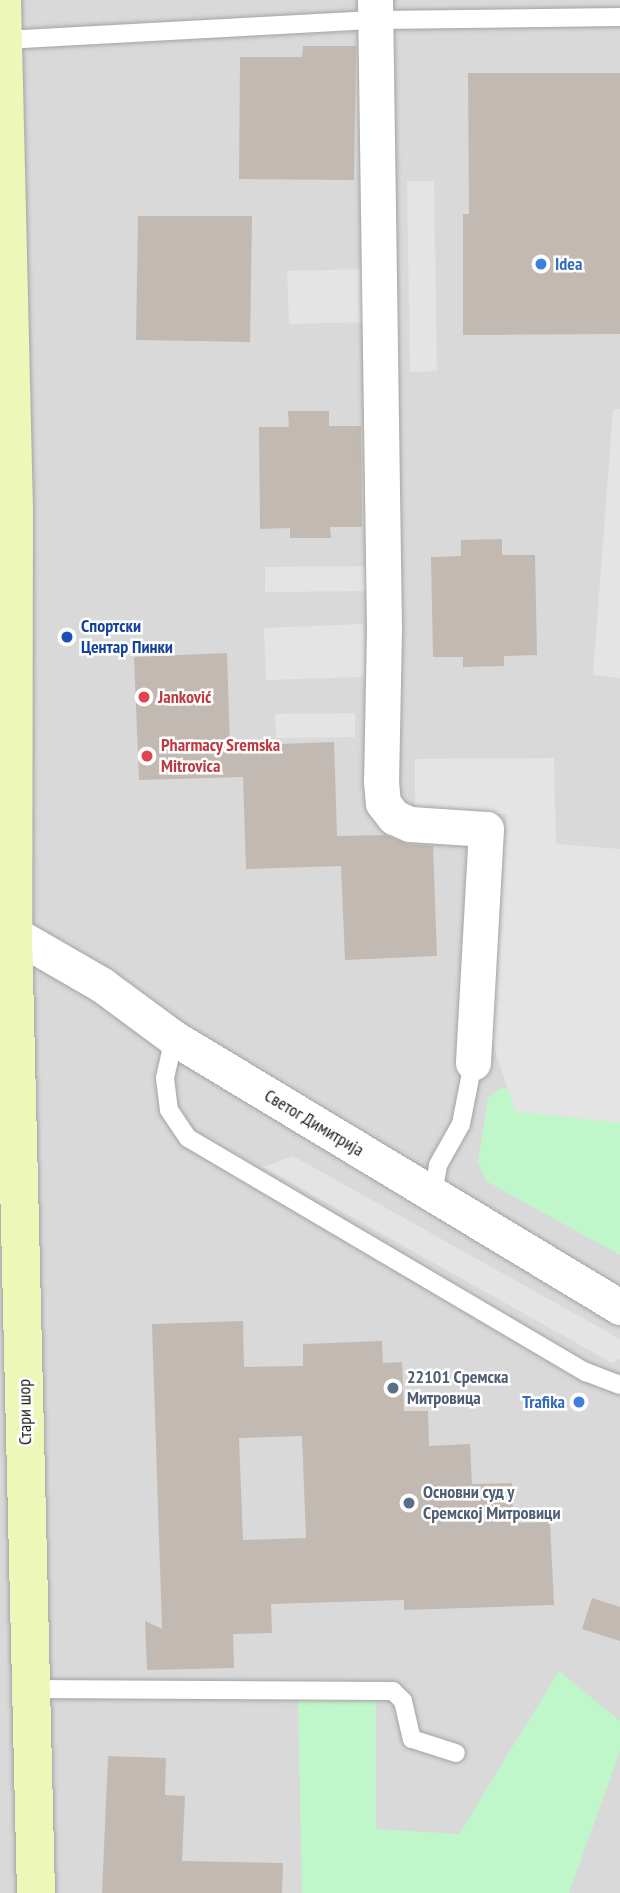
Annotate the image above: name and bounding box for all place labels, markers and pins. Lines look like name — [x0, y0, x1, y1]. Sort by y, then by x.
place label: Idea — [555, 253, 582, 275]
marker: Idea — [533, 256, 549, 272]
place label: Спортски Центар Пинки — [81, 616, 173, 658]
marker: Спортски Центар Пинки — [59, 629, 75, 645]
place label: Janković — [158, 686, 211, 708]
marker: Janković — [136, 689, 152, 705]
place label: Pharmacy Sremska Mitrovica — [161, 735, 281, 778]
marker: Pharmacy Sremska Mitrovica — [139, 748, 155, 764]
place label: 22101 Сремска Митровица — [407, 1367, 509, 1410]
marker: 22101 Сремска Митровица — [385, 1380, 401, 1396]
place label: Trafika — [522, 1391, 565, 1413]
marker: Trafika — [571, 1394, 587, 1410]
place label: Основни суд у Сремској Митровици — [423, 1482, 561, 1524]
marker: Основни суд у Сремској Митровици — [401, 1495, 417, 1511]

